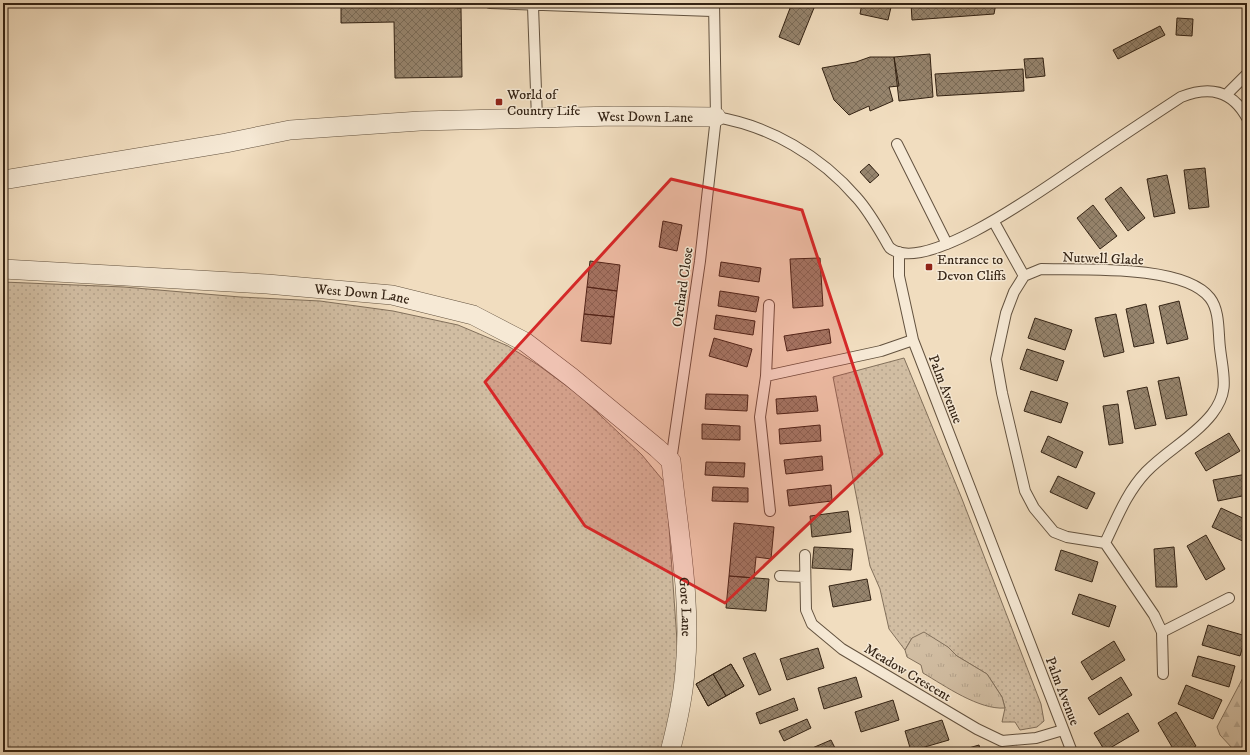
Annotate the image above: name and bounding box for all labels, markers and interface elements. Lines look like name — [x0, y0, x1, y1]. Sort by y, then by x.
place label: World of Country Life — [506, 86, 581, 120]
marker: World of Country Life — [494, 97, 504, 107]
street label: West Down Lane — [596, 108, 693, 127]
street label: Orchard Close — [668, 246, 698, 328]
street label: Nutwell Glade — [1062, 249, 1144, 269]
place label: Entrance to Devon Cliffs — [937, 251, 1006, 285]
marker: Entrance to Devon Cliffs — [924, 262, 934, 272]
street label: West Down Lane — [313, 280, 412, 309]
street label: Palm Avenue — [924, 352, 966, 426]
street label: Gore Lane — [674, 576, 695, 637]
street label: Meadow Crescent — [861, 640, 955, 706]
street label: Palm Avenue — [1041, 654, 1083, 728]

